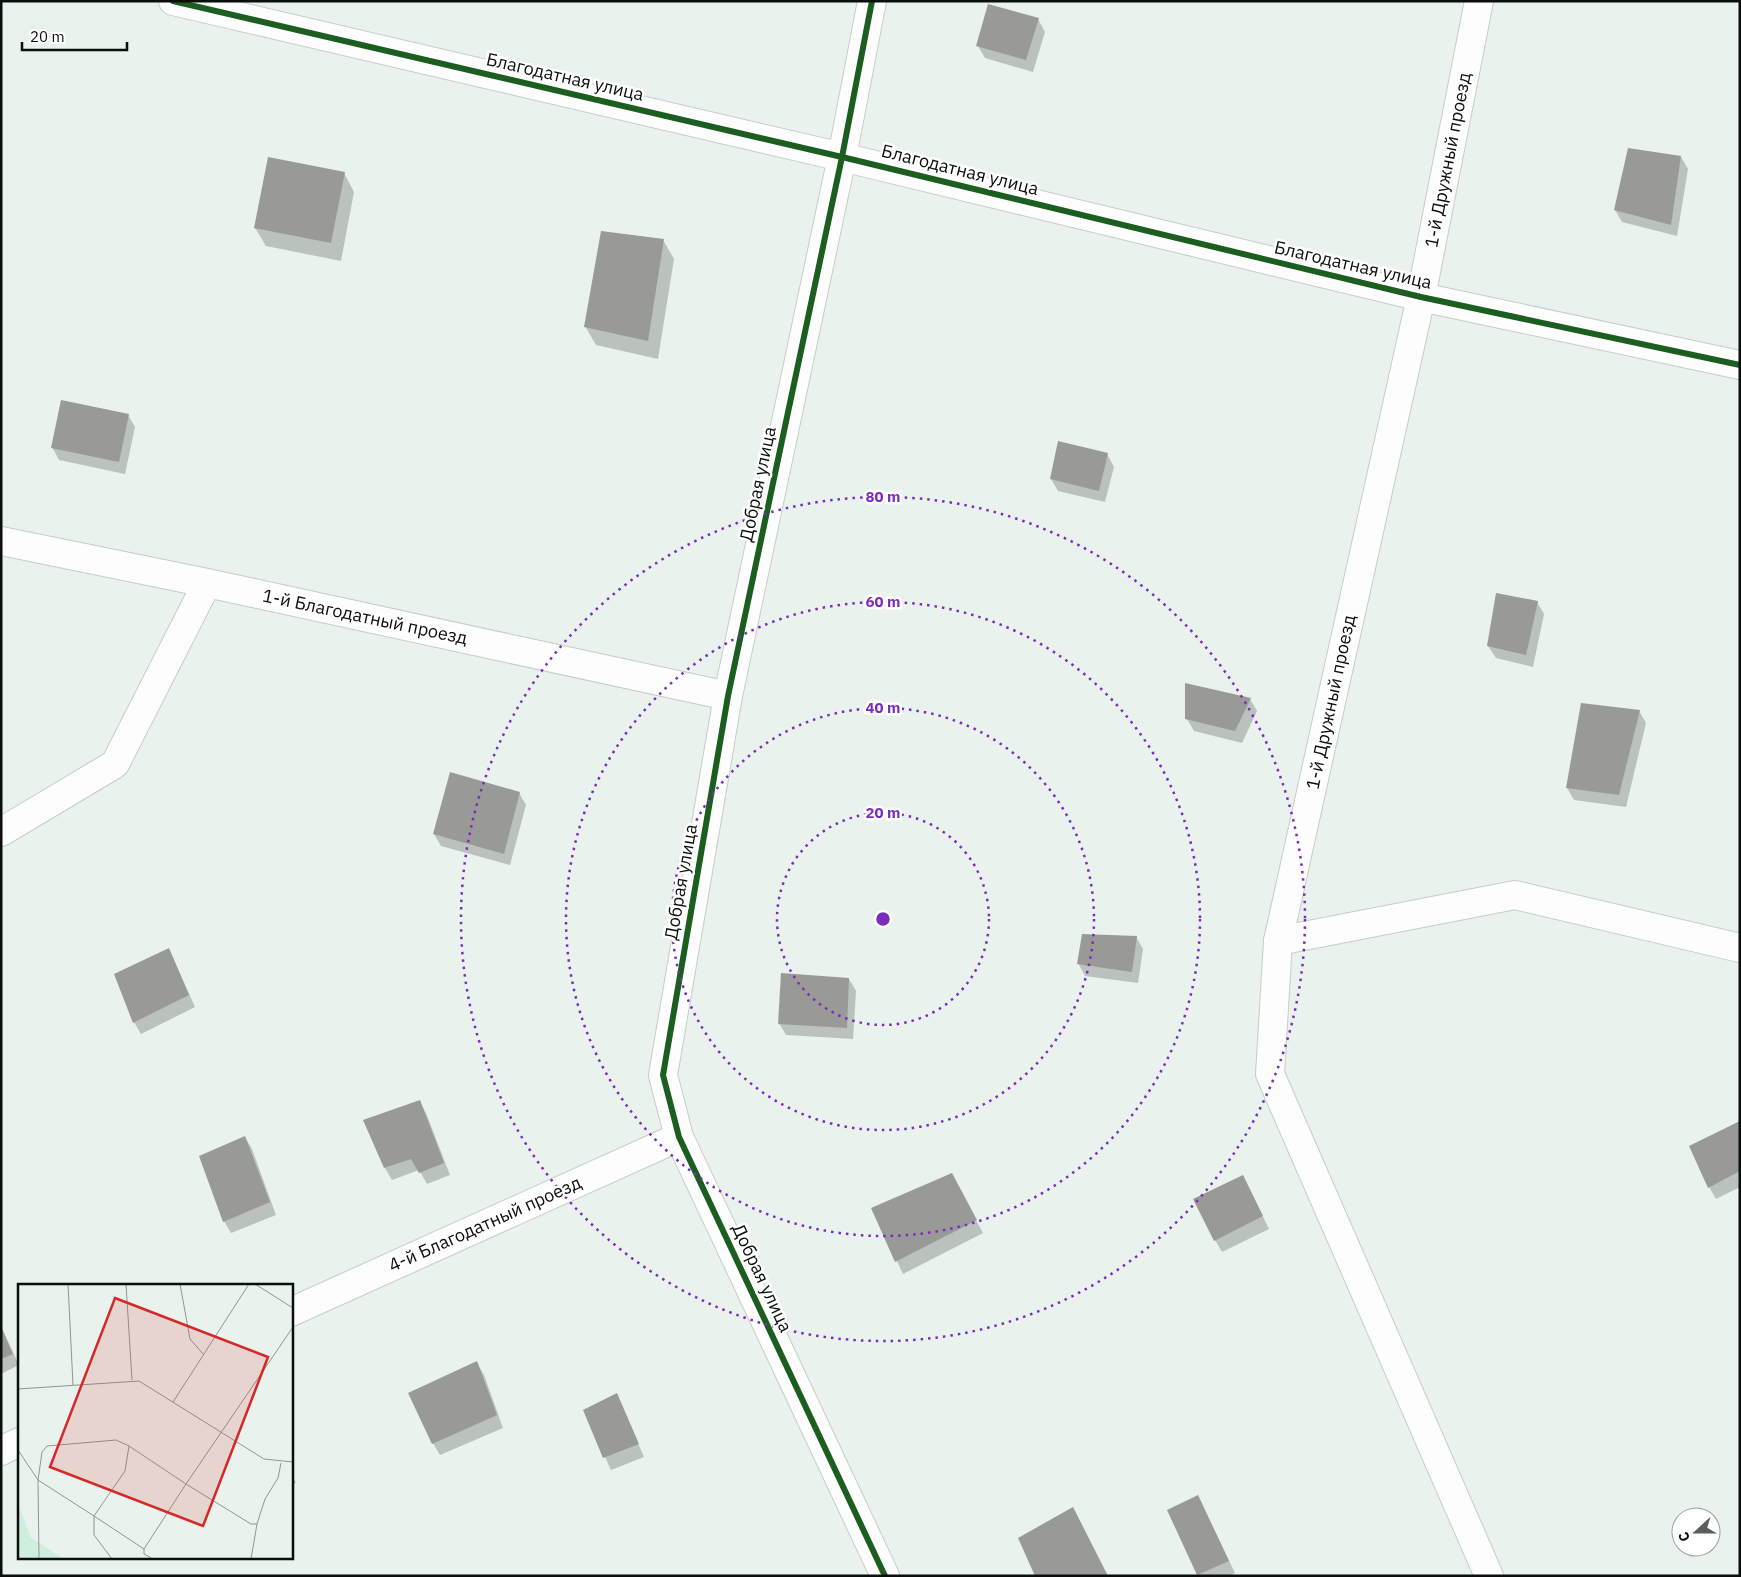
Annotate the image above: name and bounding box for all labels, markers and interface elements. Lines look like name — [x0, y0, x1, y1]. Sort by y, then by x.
scale bar — [22, 20, 128, 52]
text: 20 m — [30, 27, 65, 46]
street label: Благодатная улица — [484, 47, 647, 106]
street label: 1-й Дружный проезд — [1419, 70, 1476, 249]
street label: Благодатная улица — [879, 139, 1041, 200]
street label: Благодатная улица — [1272, 235, 1435, 294]
street label: Добрая улица — [734, 424, 781, 544]
text: 80 m — [866, 487, 900, 506]
street label: 1-й Благодатный проезд — [261, 584, 470, 650]
text: 60 m — [866, 592, 900, 611]
street label: 1-й Дружный проезд — [1301, 612, 1360, 791]
text: 40 m — [866, 698, 900, 717]
text: 20 m — [866, 803, 900, 822]
street label: Добрая улица — [659, 822, 702, 942]
centre of rings — [874, 910, 892, 928]
street label: 4-й Благодатный проезд — [385, 1170, 585, 1277]
street label: Добрая улица — [727, 1220, 798, 1336]
inset map — [18, 1284, 292, 1560]
north arrow — [1671, 1507, 1721, 1557]
text: С — [1674, 1529, 1694, 1544]

